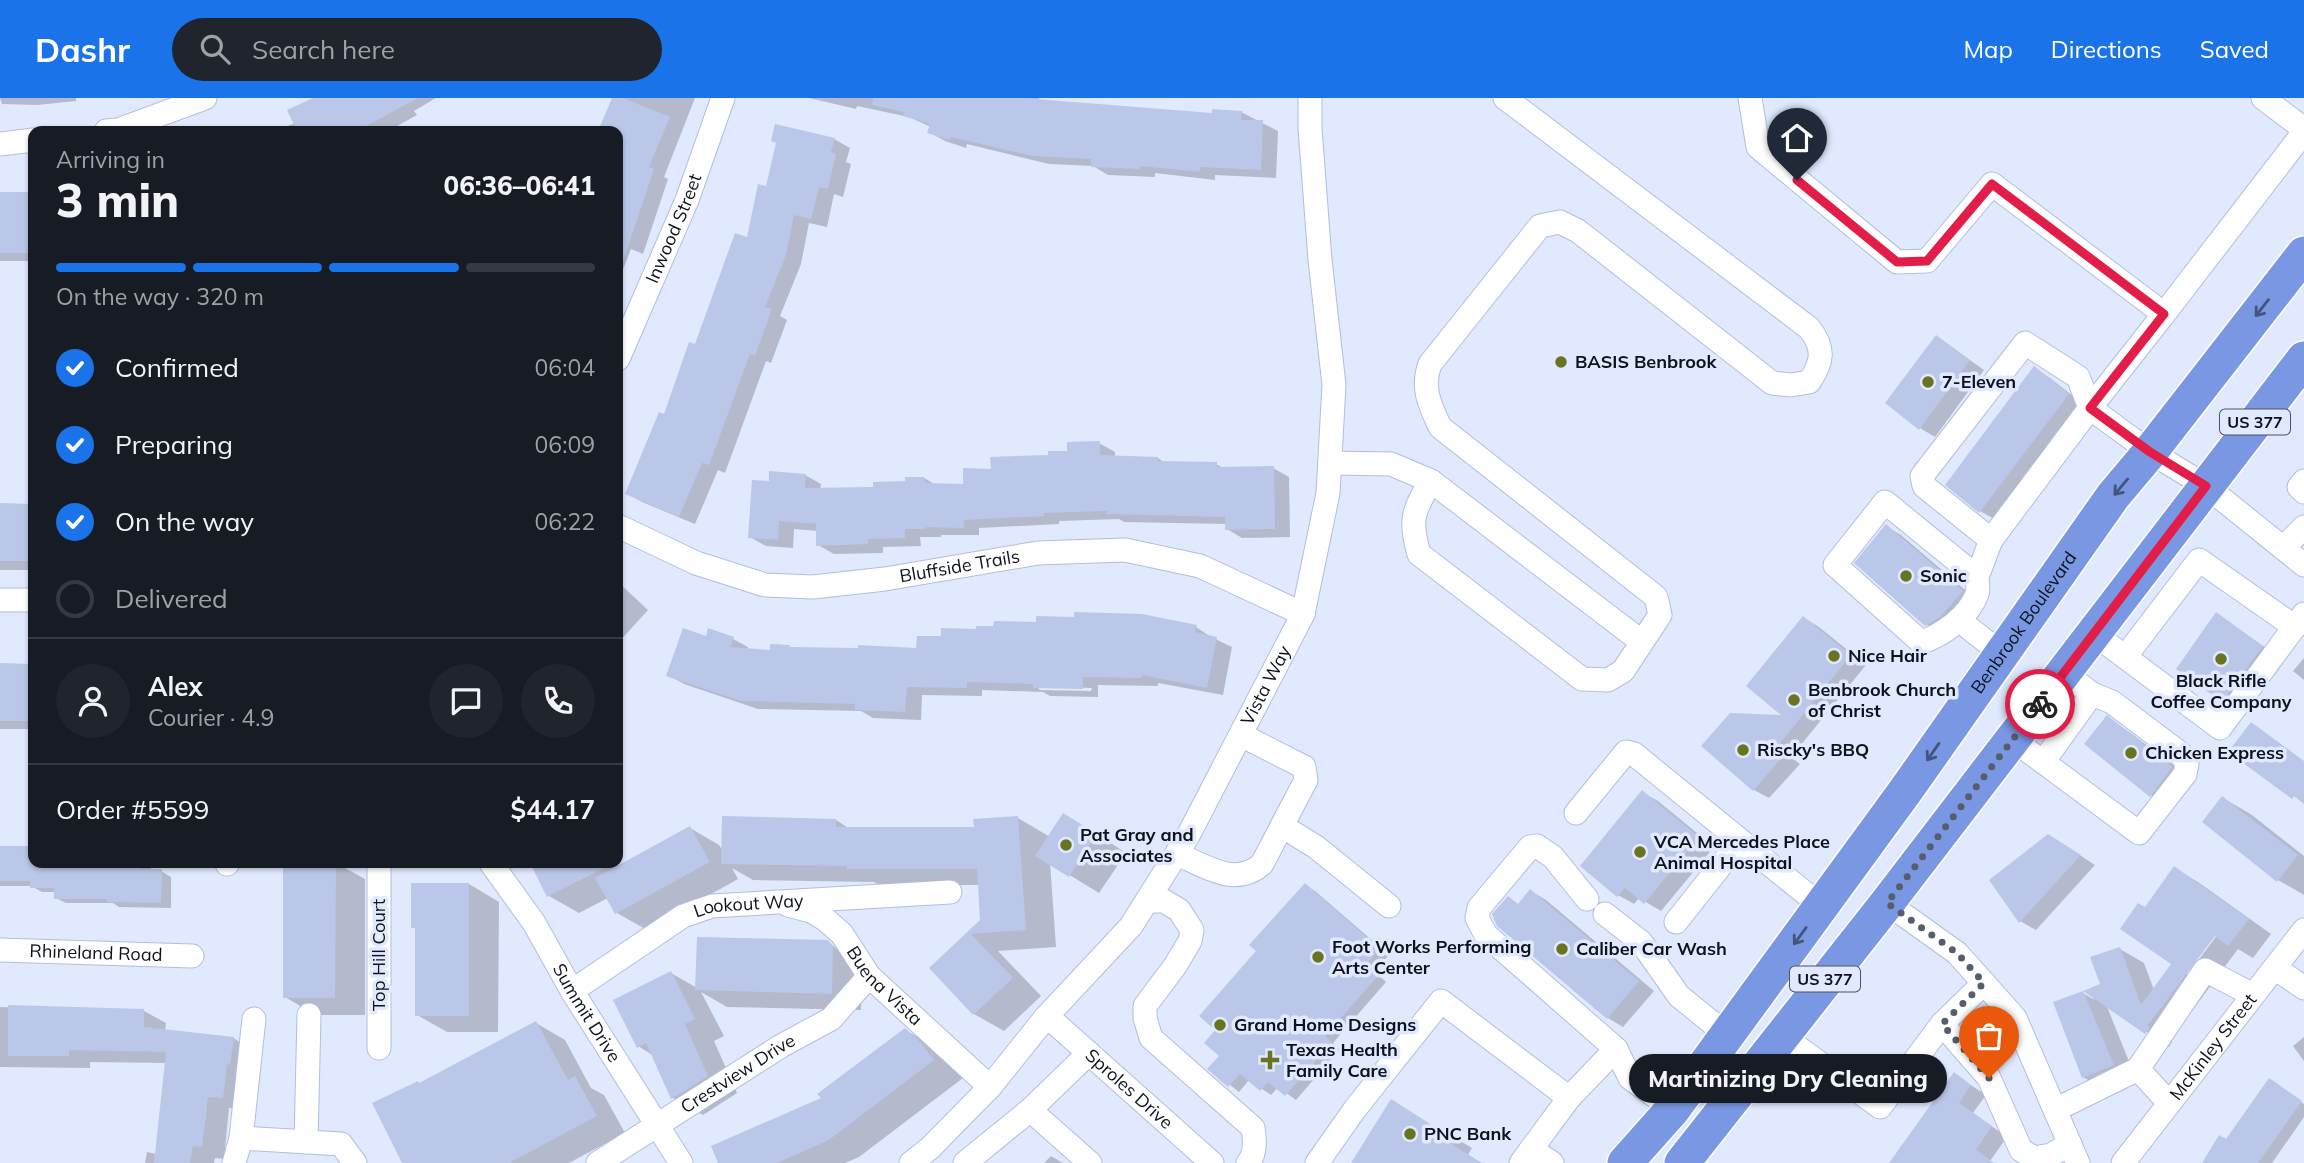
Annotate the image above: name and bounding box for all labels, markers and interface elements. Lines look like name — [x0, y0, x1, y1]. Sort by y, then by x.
search box — [172, 18, 662, 81]
text: Dashr — [35, 29, 130, 70]
icon: search — [196, 30, 234, 68]
text: Search here — [252, 33, 395, 66]
text: Map — [1963, 34, 2013, 64]
text: Directions — [2051, 34, 2162, 64]
text: Saved — [2200, 34, 2269, 64]
pin — [1767, 108, 1827, 180]
icon: home — [1778, 119, 1816, 157]
text: Arriving in — [56, 145, 165, 174]
text: 06:36–06:41 — [444, 169, 595, 202]
text: 3 min — [56, 171, 179, 229]
street label: Inwood Street — [640, 171, 706, 287]
text: On the way · 320 m — [56, 282, 264, 311]
one-way arrow — [2255, 298, 2270, 317]
icon: check — [56, 349, 94, 387]
place label: BASIS Benbrook — [1575, 350, 1717, 373]
text: Confirmed — [115, 351, 239, 384]
text: 06:04 — [535, 353, 595, 382]
marker: BASIS Benbrook — [1553, 354, 1569, 370]
place label: 7-Eleven — [1942, 370, 2016, 393]
marker: 7-Eleven — [1920, 374, 1936, 390]
road number: US 377 — [2220, 410, 2290, 434]
icon: check — [56, 426, 94, 464]
text: Preparing — [115, 428, 233, 461]
text: 06:09 — [535, 430, 595, 459]
one-way arrow — [2114, 477, 2129, 495]
icon: check — [56, 503, 94, 541]
text: On the way — [115, 505, 254, 538]
text: 06:22 — [535, 507, 595, 536]
street label: Bluffside Trails — [898, 544, 1022, 587]
street label: Benbrook Boulevard — [1965, 547, 2081, 698]
place label: Sonic — [1920, 564, 1967, 587]
marker: Sonic — [1898, 568, 1914, 584]
text: Delivered — [115, 582, 228, 615]
street label: Vista Way — [1235, 641, 1296, 729]
place label: Nice Hair — [1848, 644, 1928, 667]
marker: Nice Hair — [1826, 648, 1842, 664]
marker: Black Rifle Coffee Company — [2213, 651, 2229, 667]
button: person — [56, 664, 130, 738]
button: chat — [429, 664, 503, 738]
button: phone — [521, 664, 595, 738]
courier — [2005, 669, 2075, 739]
place label: Black Rifle Coffee Company — [2151, 669, 2292, 713]
text: Alex — [148, 670, 203, 703]
place label: Benbrook Church of Christ — [1808, 678, 1956, 722]
icon: bike — [2021, 685, 2059, 723]
marker: Benbrook Church of Christ — [1786, 692, 1802, 708]
text: Courier · 4.9 — [148, 703, 274, 732]
place label: Riscky's BBQ — [1757, 738, 1869, 761]
place label: Chicken Express — [2145, 741, 2284, 764]
marker: Riscky's BBQ — [1735, 742, 1751, 758]
one-way arrow — [1926, 742, 1940, 761]
marker: Chicken Express — [2123, 745, 2139, 761]
text: Order #5599 — [56, 793, 209, 826]
text: $44.17 — [511, 793, 595, 826]
place label: Pat Gray and Associates — [1080, 823, 1194, 867]
place label: VCA Mercedes Place Animal Hospital — [1653, 830, 1830, 874]
marker: Pat Gray and Associates — [1058, 837, 1074, 853]
marker: VCA Mercedes Place Animal Hospital — [1632, 844, 1648, 860]
street label: Lookout Way — [690, 889, 804, 923]
street label: Top Hill Court — [367, 899, 390, 1011]
one-way arrow — [1792, 926, 1807, 945]
place label: Foot Works Performing Arts Center — [1332, 935, 1532, 979]
place label: Caliber Car Wash — [1576, 937, 1727, 960]
street label: Rhineland Road — [29, 939, 163, 966]
marker: Caliber Car Wash — [1554, 941, 1570, 957]
street label: Buena Vista — [842, 942, 927, 1030]
marker: Foot Works Performing Arts Center — [1310, 949, 1326, 965]
street label: Summit Drive — [548, 959, 626, 1066]
road number: US 377 — [1790, 966, 1860, 992]
street label: McKinley Street — [2164, 989, 2261, 1104]
pin — [1959, 1006, 2019, 1078]
place label: Grand Home Designs — [1234, 1013, 1416, 1036]
marker: Grand Home Designs — [1212, 1017, 1228, 1033]
icon: bag — [1970, 1017, 2008, 1055]
street label: Crestview Drive — [676, 1029, 799, 1118]
place label: Texas Health Family Care — [1286, 1038, 1398, 1082]
street label: Sproles Drive — [1081, 1044, 1178, 1134]
marker: Texas Health Family Care — [1260, 1050, 1280, 1070]
callout: Martinizing Dry Cleaning — [1629, 1054, 1947, 1102]
text: Martinizing Dry Cleaning — [1648, 1064, 1928, 1093]
place label: PNC Bank — [1424, 1122, 1512, 1145]
marker: PNC Bank — [1402, 1126, 1418, 1142]

